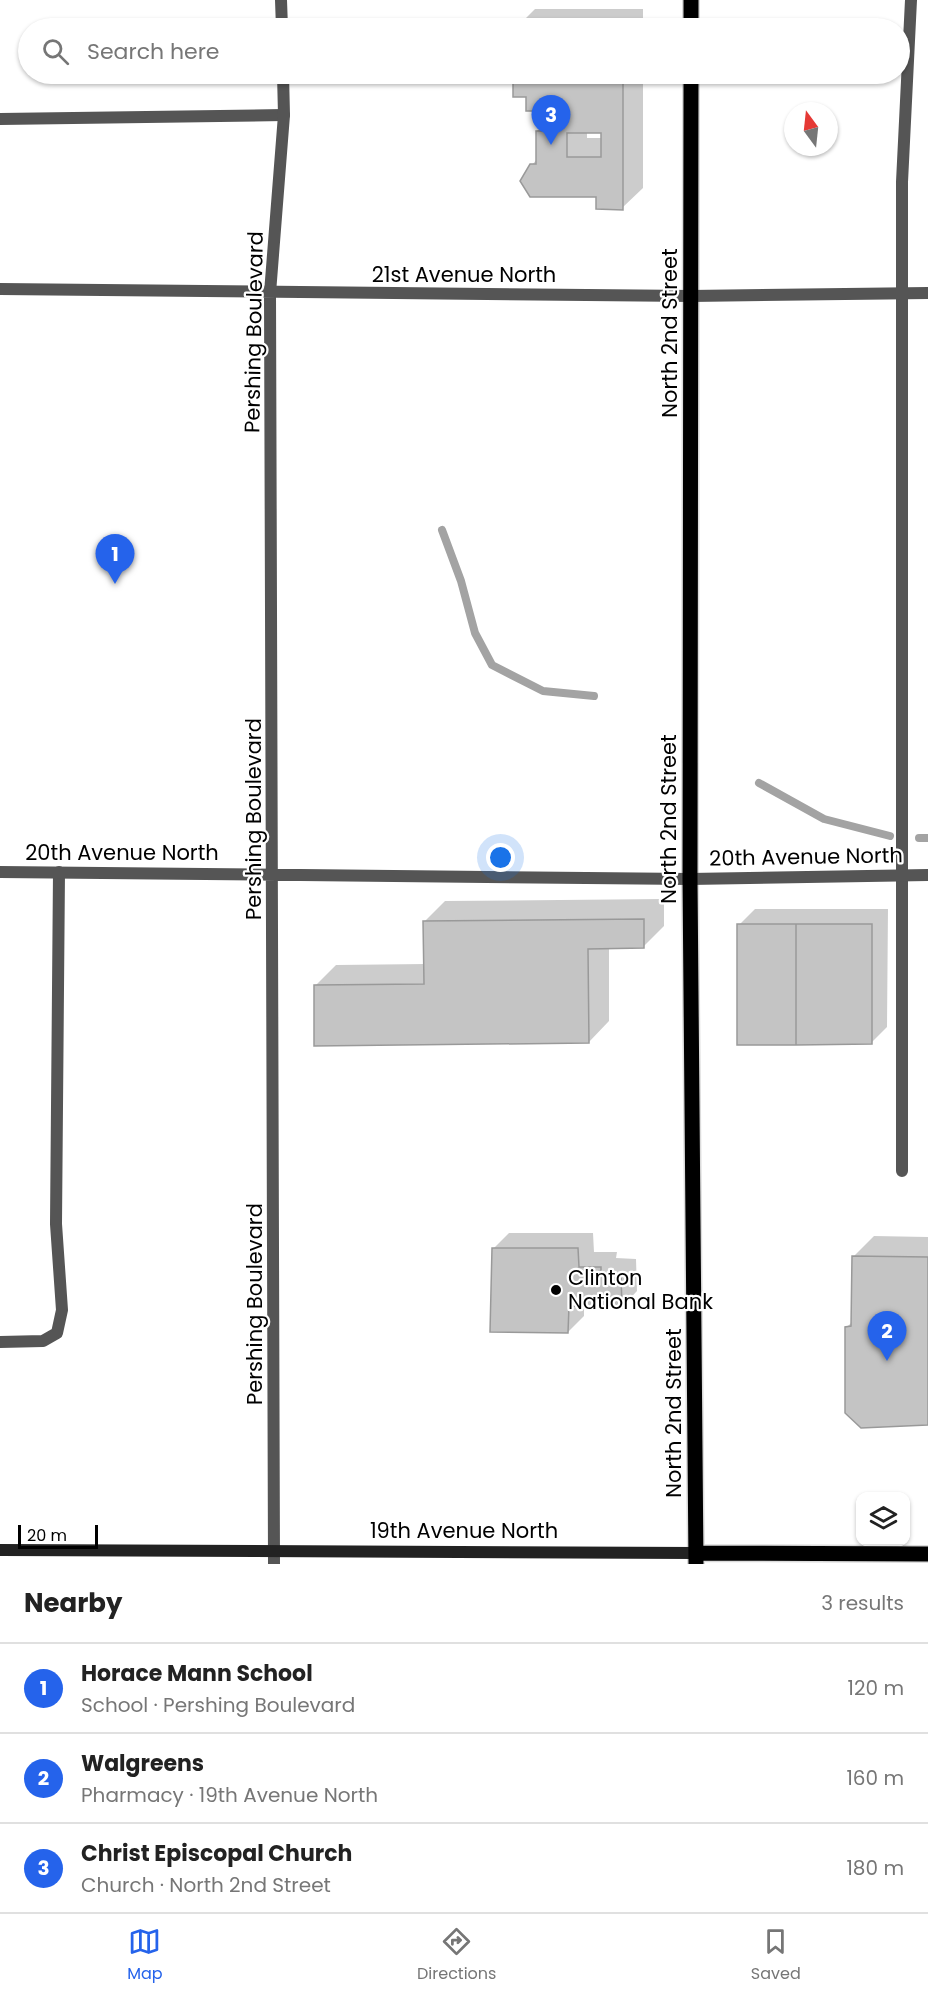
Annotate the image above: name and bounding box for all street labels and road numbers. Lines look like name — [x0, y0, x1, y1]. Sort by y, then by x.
street label: Pershing Boulevard — [237, 231, 270, 433]
street label: North 2nd Street — [655, 248, 684, 418]
street label: 21st Avenue North — [372, 260, 556, 289]
street label: Pershing Boulevard — [239, 718, 268, 920]
street label: North 2nd Street — [654, 734, 683, 904]
street label: 20th Avenue North — [25, 838, 219, 867]
street label: 20th Avenue North — [709, 840, 903, 873]
street label: Pershing Boulevard — [240, 1203, 269, 1405]
street label: North 2nd Street — [659, 1328, 688, 1498]
street label: 19th Avenue North — [370, 1516, 558, 1545]

